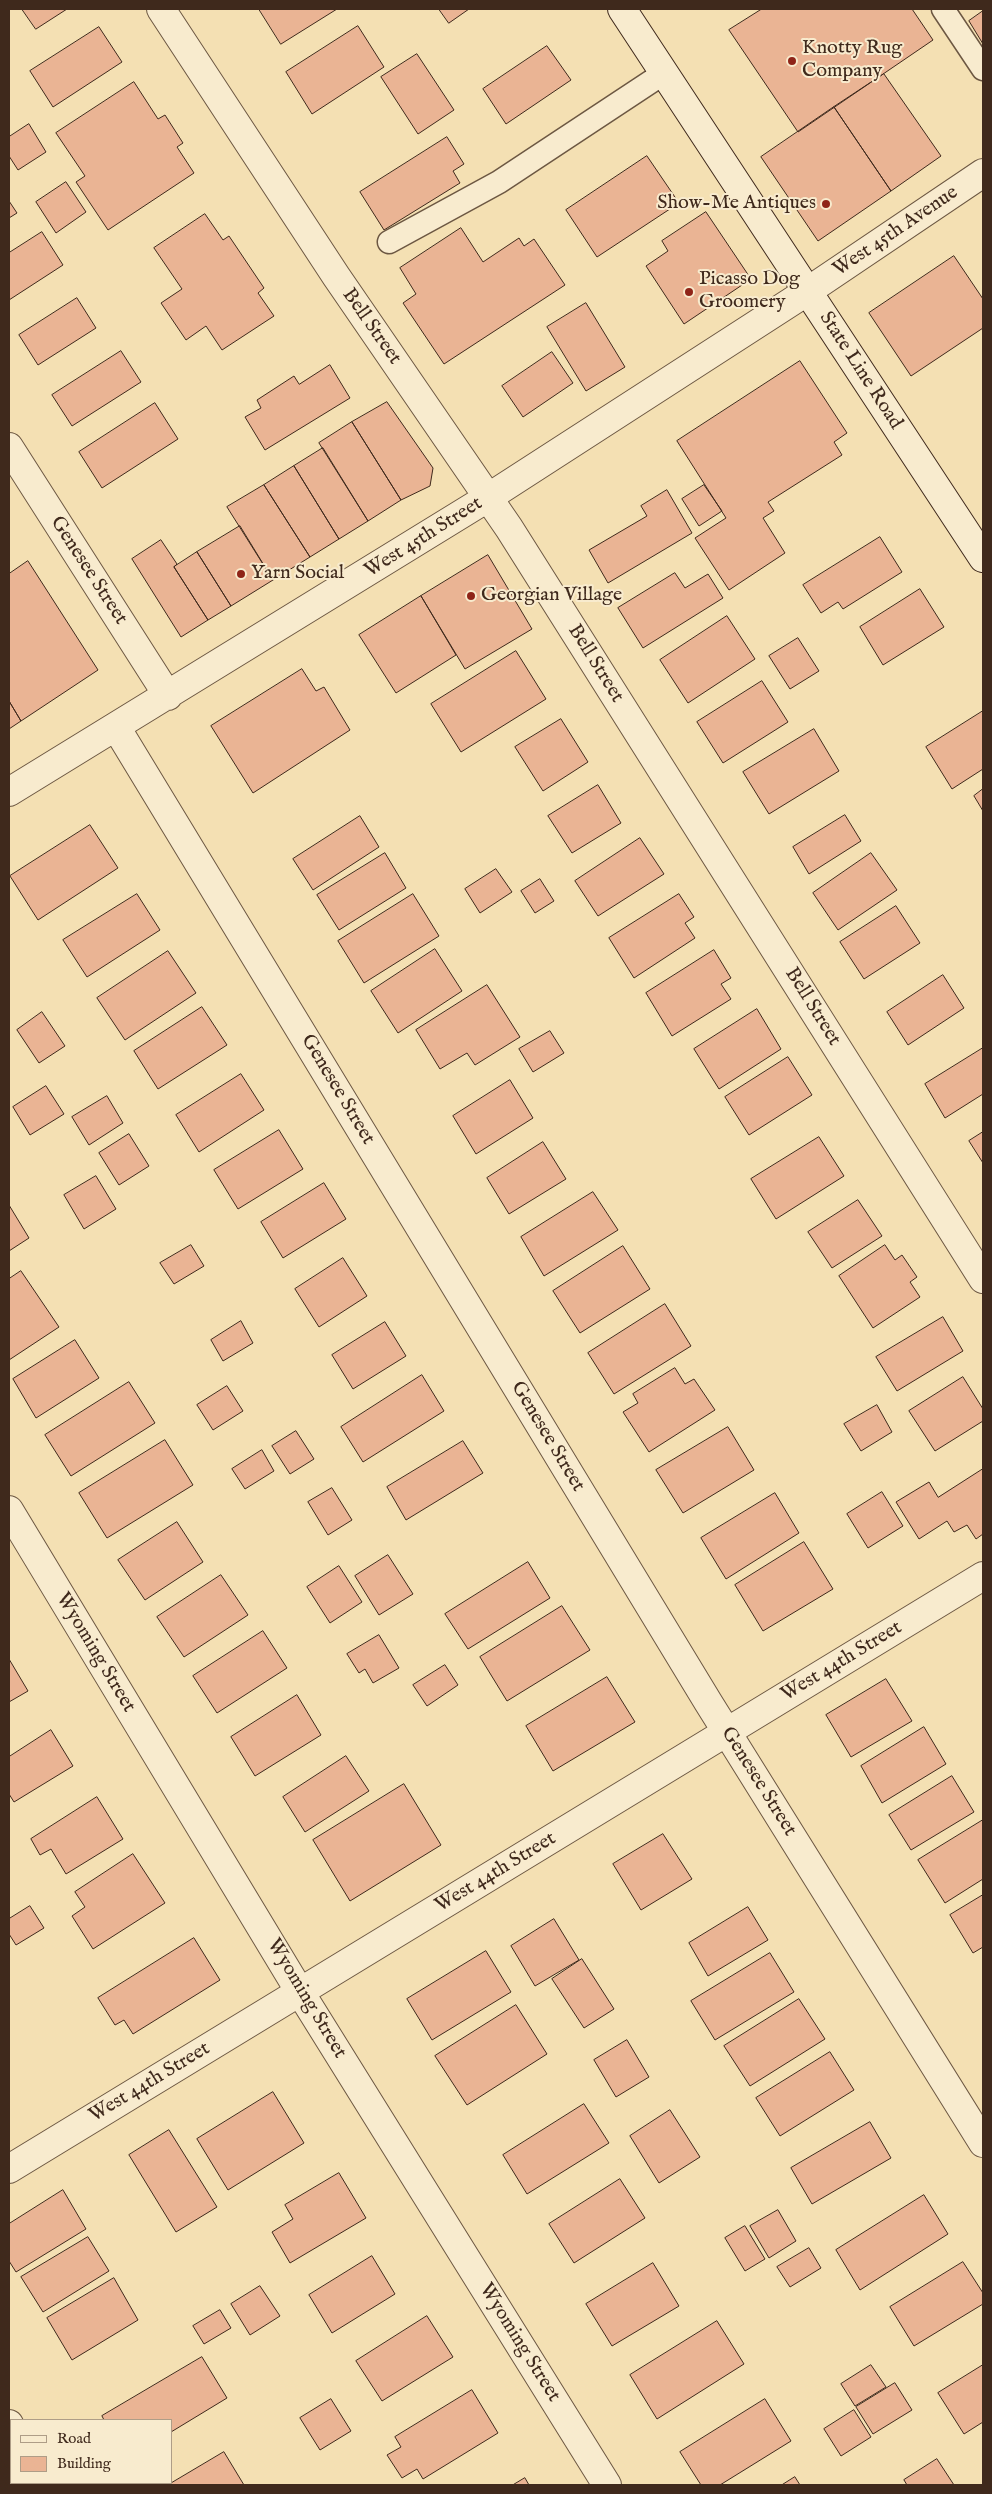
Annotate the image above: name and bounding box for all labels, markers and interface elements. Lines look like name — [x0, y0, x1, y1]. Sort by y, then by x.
place label: Knotty Rug Company — [802, 37, 902, 84]
marker: Knotty Rug Company — [786, 55, 798, 67]
street label: West 45th Avenue — [829, 181, 963, 283]
place label: Show-Me Antiques — [657, 192, 816, 216]
marker: Show-Me Antiques — [820, 198, 832, 210]
place label: Picasso Dog Groomery — [699, 268, 800, 315]
street label: Bell Street — [336, 284, 406, 370]
marker: Picasso Dog Groomery — [683, 286, 695, 298]
street label: State Line Road — [813, 308, 907, 434]
street label: West 45th Street — [361, 492, 487, 584]
street label: Genesee Street — [44, 512, 132, 630]
place label: Yarn Social — [251, 562, 344, 586]
marker: Yarn Social — [235, 568, 247, 580]
place label: Georgian Village — [481, 584, 622, 608]
marker: Georgian Village — [465, 590, 477, 602]
street label: Bell Street — [562, 621, 628, 707]
street label: Bell Street — [779, 964, 845, 1050]
street label: Genesee Street — [295, 1031, 379, 1149]
street label: Genesee Street — [505, 1378, 589, 1496]
street label: Wyoming Street — [50, 1589, 140, 1717]
street label: West 44th Street — [777, 1617, 907, 1707]
street label: Genesee Street — [715, 1723, 801, 1841]
street label: West 44th Street — [431, 1828, 561, 1918]
street label: Wyoming Street — [261, 1935, 351, 2063]
street label: West 44th Street — [85, 2038, 215, 2128]
street label: Wyoming Street — [473, 2279, 565, 2407]
legend — [10, 2419, 172, 2484]
text: Road — [57, 2429, 91, 2448]
text: Building — [57, 2454, 111, 2473]

